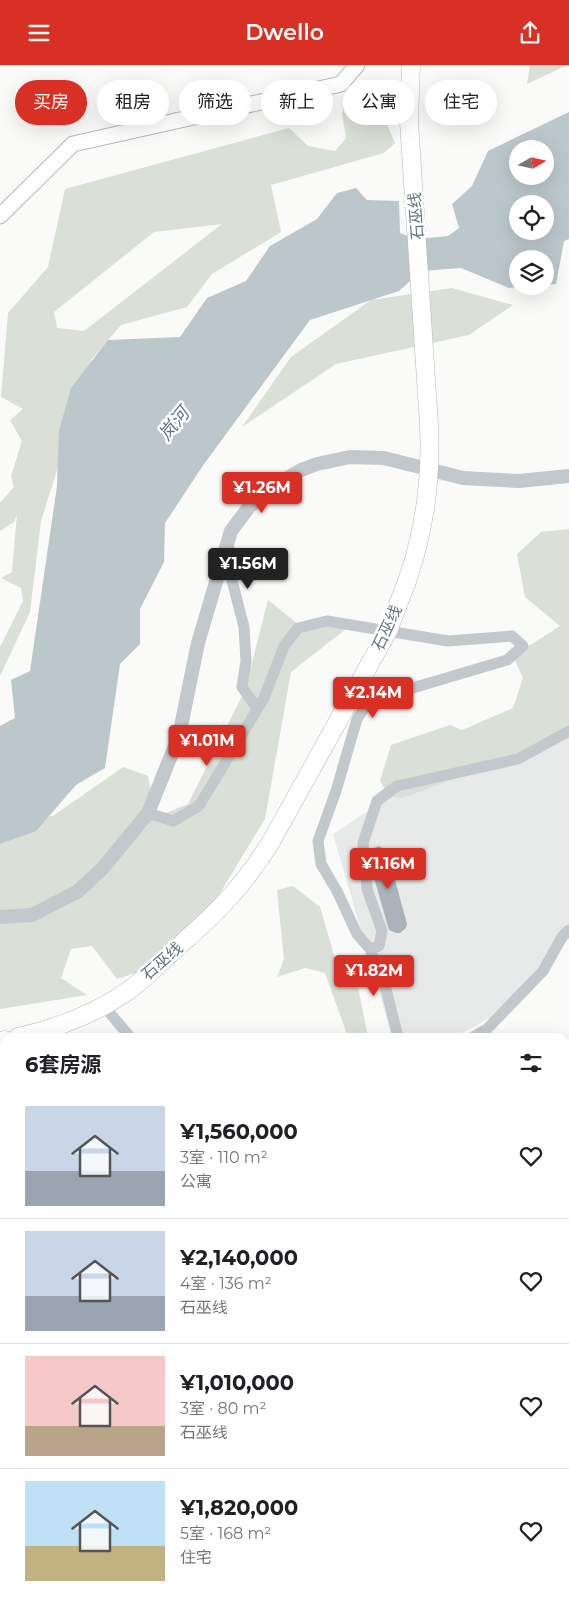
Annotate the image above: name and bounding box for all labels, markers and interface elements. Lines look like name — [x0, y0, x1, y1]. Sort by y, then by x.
icon: menu — [25, 19, 53, 47]
text: Dwello — [245, 19, 324, 46]
icon: share — [516, 19, 544, 47]
chip: 买房 — [15, 80, 87, 125]
chip: 租房 — [97, 80, 169, 125]
chip: 筛选 — [179, 80, 251, 125]
chip: 新上 — [261, 80, 333, 125]
chip: 公寓 — [343, 80, 415, 125]
chip: 住宅 — [425, 80, 497, 125]
north arrow — [509, 140, 554, 185]
map controls — [509, 140, 554, 295]
street label: 石巫线 — [405, 191, 427, 241]
button: locate — [509, 195, 554, 240]
button: layers — [509, 250, 554, 295]
water label: 岚河 — [154, 401, 196, 445]
pin: ¥1.26M — [221, 471, 303, 514]
text: ¥1.26M — [233, 478, 291, 497]
pin: ¥1.56M — [207, 547, 289, 590]
text: ¥1.56M — [219, 554, 277, 573]
street label: 石巫线 — [368, 602, 406, 654]
pin: ¥2.14M — [332, 677, 414, 719]
text: ¥2.14M — [344, 683, 402, 702]
pin: ¥1.01M — [166, 725, 248, 767]
text: ¥1.01M — [180, 731, 234, 750]
pin: ¥1.16M — [347, 847, 429, 890]
text: ¥1.16M — [361, 854, 415, 873]
street label: 石巫线 — [138, 938, 186, 984]
pin: ¥1.82M — [333, 955, 415, 997]
text: ¥1.82M — [345, 961, 403, 980]
icon: filters — [517, 1049, 545, 1077]
text: 6套房源 — [25, 1052, 101, 1077]
text: ¥1,560,000 — [180, 1119, 298, 1144]
icon: home — [65, 1126, 125, 1186]
icon: heart — [517, 1142, 545, 1170]
text: 3室 · 110 m² — [180, 1148, 268, 1167]
text: 公寓 — [180, 1172, 212, 1191]
text: ¥2,140,000 — [180, 1245, 298, 1270]
icon: home — [65, 1251, 125, 1311]
icon: heart — [517, 1267, 545, 1295]
text: 4室 · 136 m² — [180, 1274, 272, 1293]
text: 石巫线 — [180, 1298, 228, 1317]
text: ¥1,010,000 — [180, 1370, 294, 1395]
icon: home — [65, 1376, 125, 1436]
icon: heart — [517, 1392, 545, 1420]
text: 3室 · 80 m² — [180, 1399, 266, 1418]
text: 石巫线 — [180, 1423, 228, 1442]
text: ¥1,820,000 — [180, 1495, 298, 1520]
icon: home — [65, 1501, 125, 1561]
icon: heart — [517, 1517, 545, 1545]
text: 5室 · 168 m² — [180, 1524, 271, 1543]
text: 住宅 — [180, 1548, 212, 1567]

